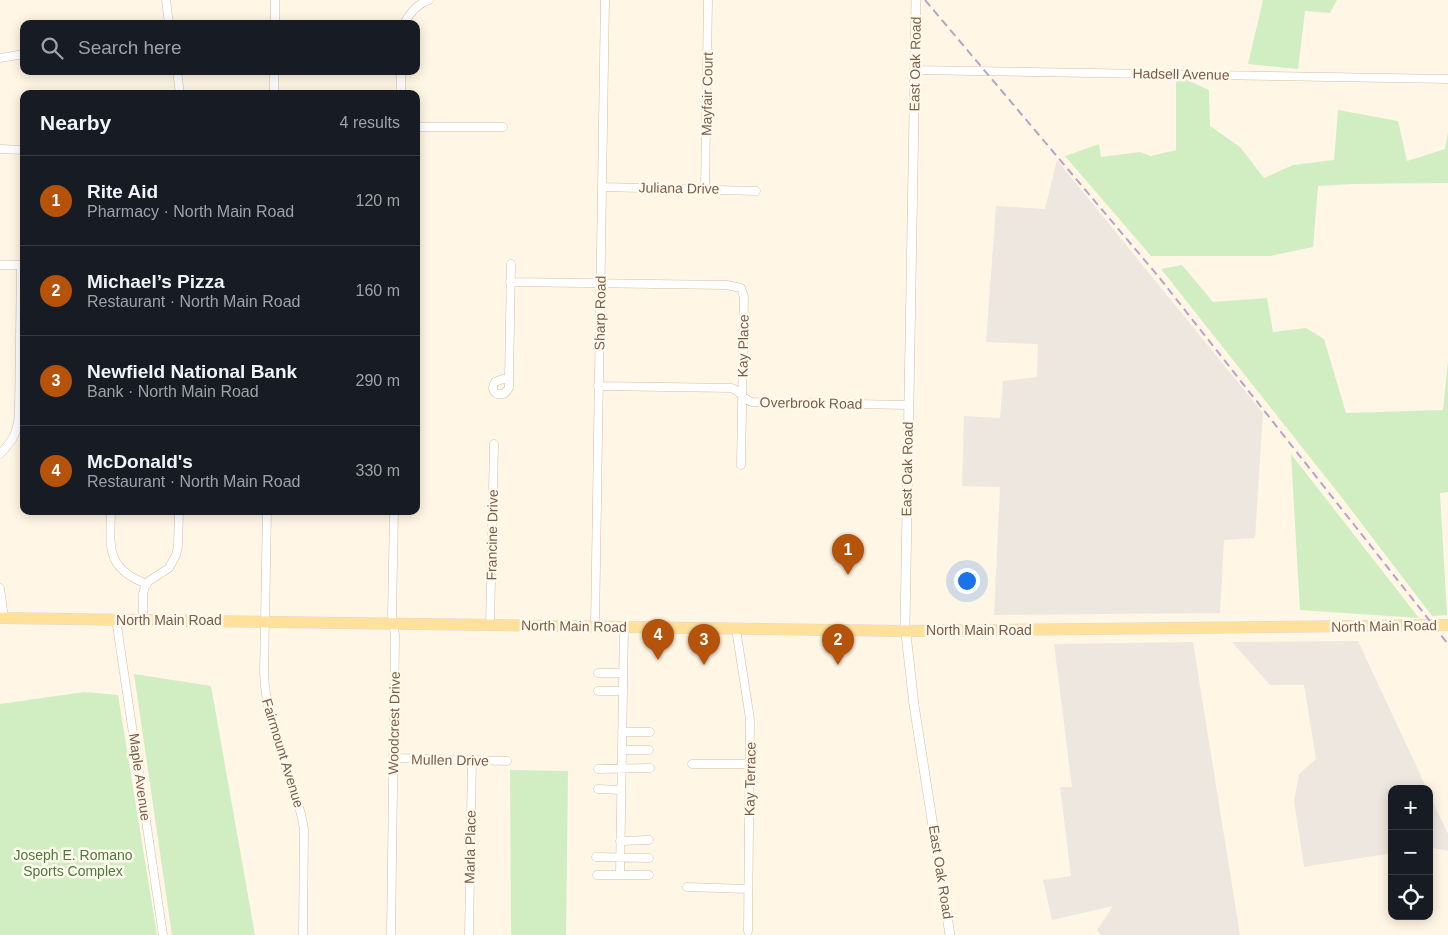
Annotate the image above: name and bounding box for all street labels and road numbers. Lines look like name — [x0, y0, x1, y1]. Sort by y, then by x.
street label: East Oak Road — [906, 16, 924, 112]
street label: Mayfair Court — [698, 52, 716, 136]
street label: Hadsell Avenue — [1132, 65, 1230, 83]
street label: Juliana Drive — [638, 179, 720, 197]
street label: Sharp Road — [591, 276, 609, 350]
street label: Kay Place — [734, 314, 752, 378]
street label: Overbrook Road — [760, 394, 862, 412]
street label: East Oak Road — [898, 421, 916, 517]
street label: Francine Drive — [483, 489, 501, 581]
street label: North Main Road — [116, 612, 222, 628]
street label: North Main Road — [521, 617, 627, 635]
street label: North Main Road — [1331, 617, 1437, 635]
street label: North Main Road — [926, 622, 1032, 638]
street label: Woodcrest Drive — [385, 671, 403, 775]
street label: Fairmount Avenue — [259, 696, 307, 810]
street label: Maple Avenue — [126, 732, 154, 822]
street label: Kay Terrace — [741, 741, 759, 816]
street label: Mullen Drive — [411, 751, 489, 769]
street label: Marla Place — [461, 810, 479, 884]
street label: East Oak Road — [926, 824, 956, 920]

